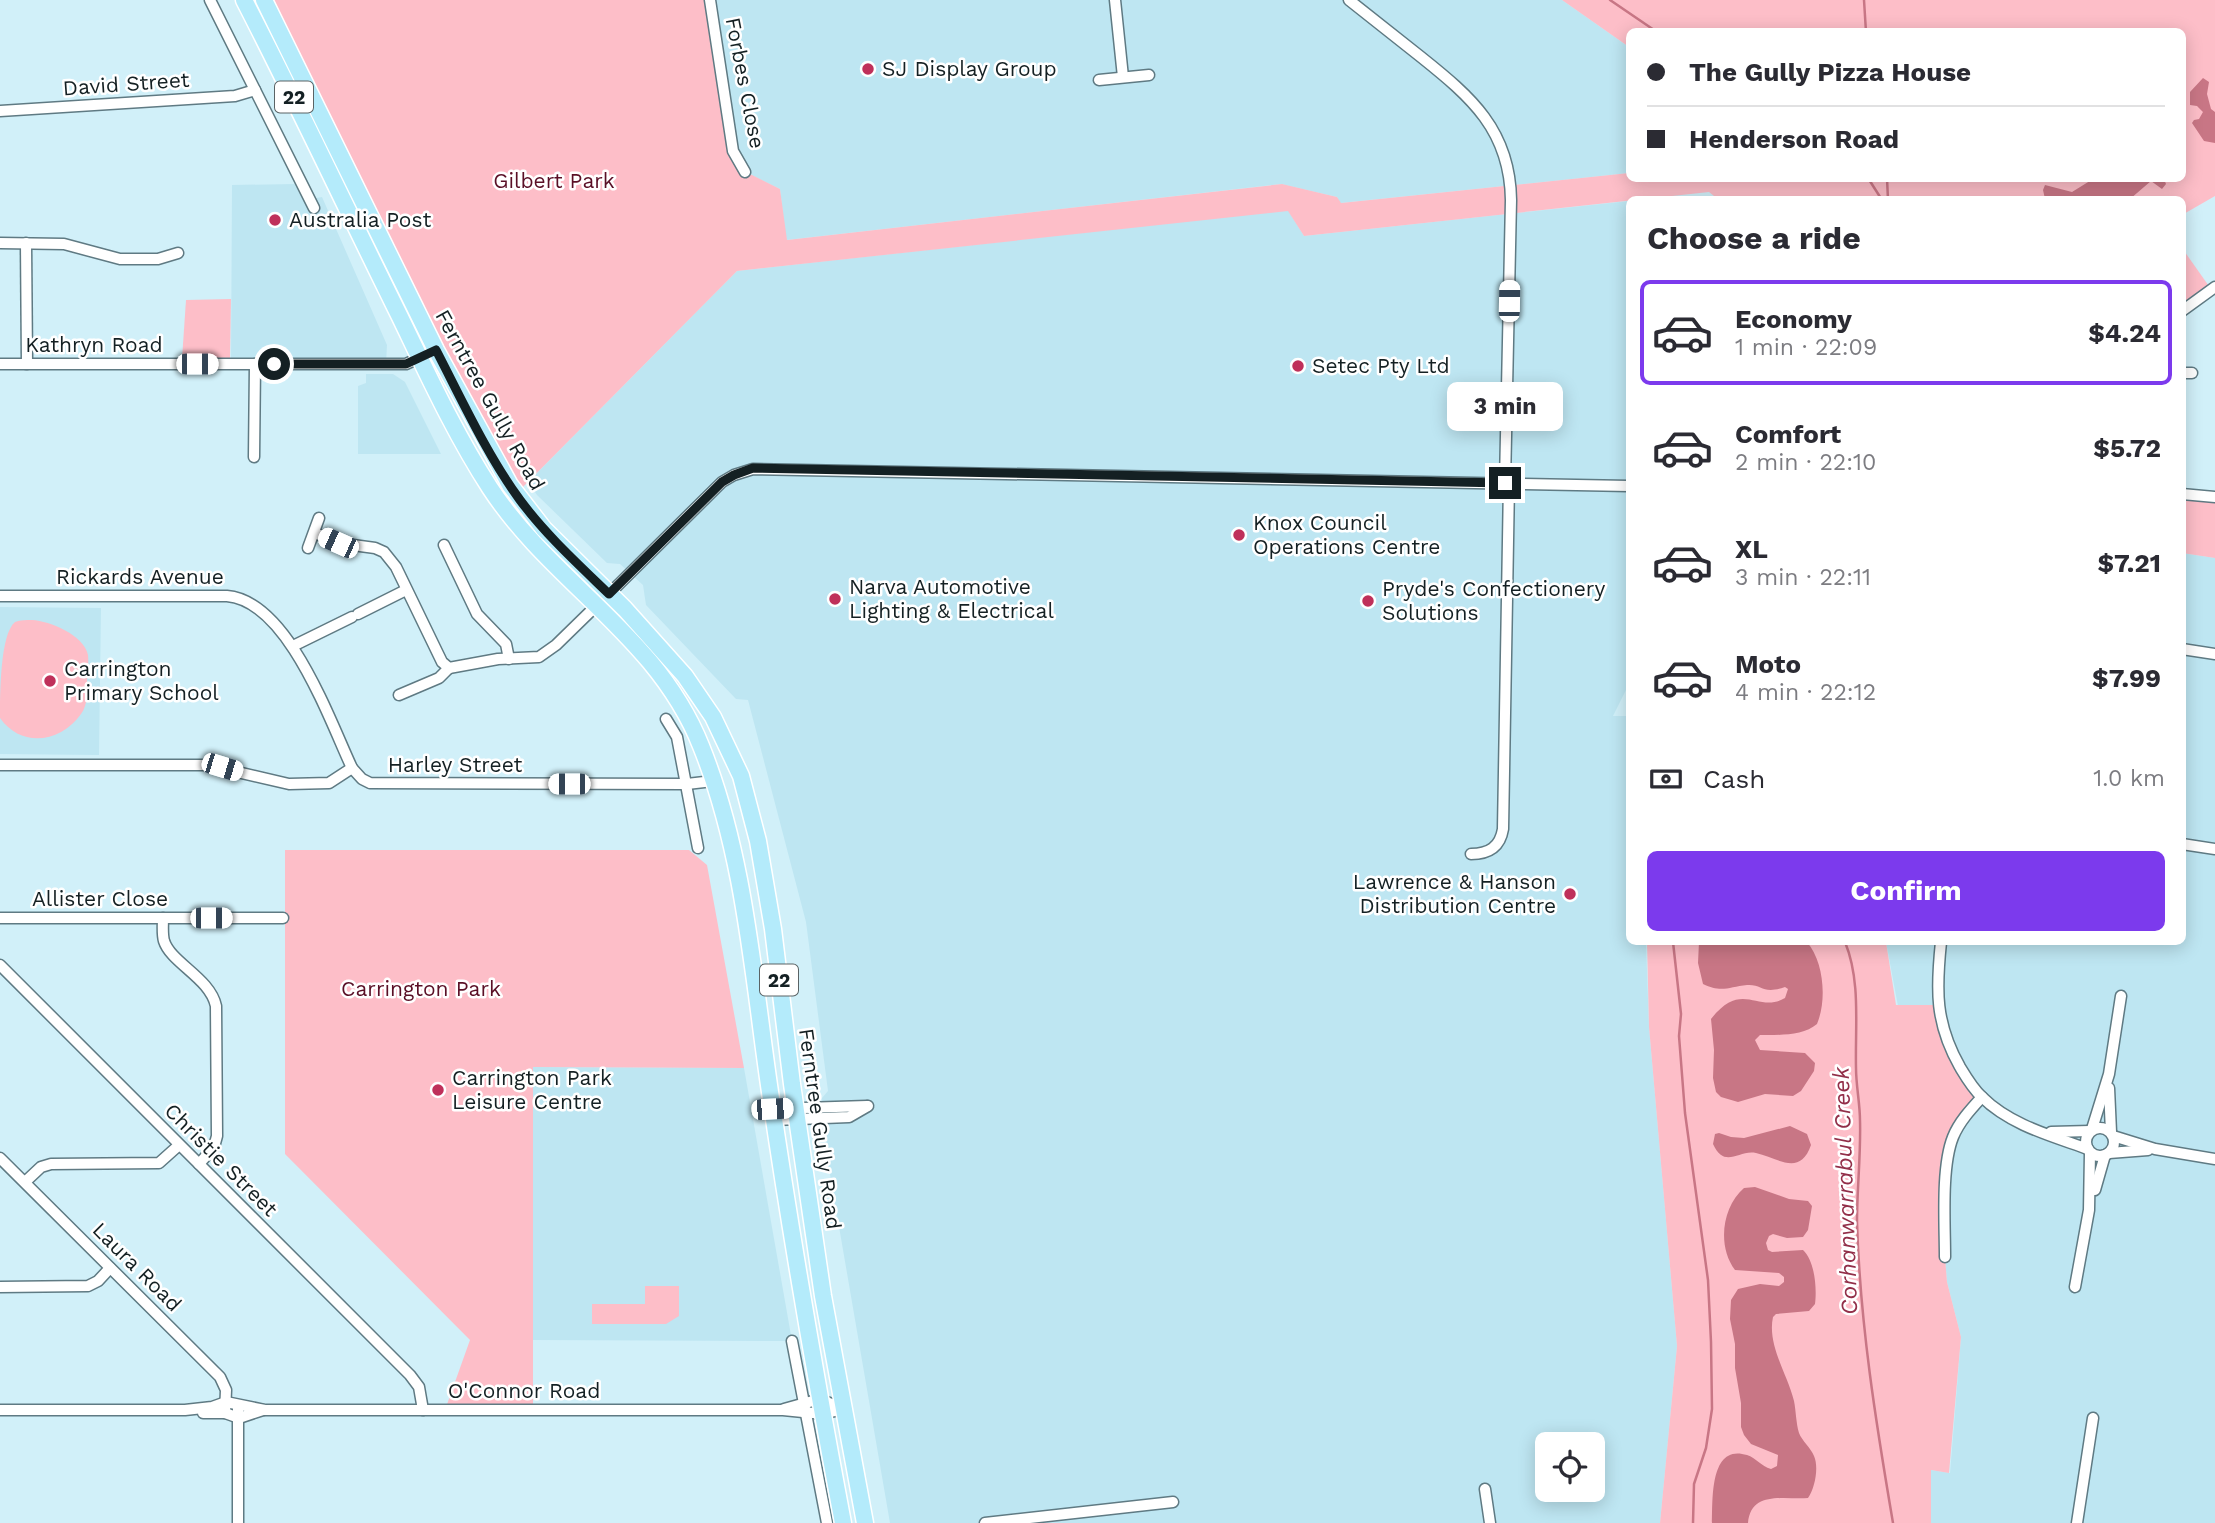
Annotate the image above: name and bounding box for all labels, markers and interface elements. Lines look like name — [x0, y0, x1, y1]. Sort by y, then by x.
street label: Forbes Close — [721, 15, 770, 151]
place label: SJ Display Group — [882, 56, 1057, 81]
text: The Gully Pizza House — [1689, 57, 1971, 87]
marker: SJ Display Group — [860, 61, 876, 77]
street label: David Street — [62, 67, 190, 100]
road number: 22 — [275, 82, 313, 113]
text: Henderson Road — [1689, 124, 1899, 154]
park label: Gilbert Park — [493, 168, 615, 193]
place label: Australia Post — [289, 207, 432, 232]
marker: Australia Post — [267, 212, 283, 228]
text: Choose a ride — [1647, 219, 1861, 257]
car — [1499, 280, 1520, 322]
icon: car — [1651, 301, 1714, 364]
text: Economy — [1735, 304, 1852, 334]
street label: Ferntree Gully Road — [430, 305, 551, 495]
text: $4.24 — [2088, 318, 2161, 348]
street label: Kathryn Road — [25, 332, 163, 357]
text: 1 min · 22:09 — [1735, 334, 1877, 361]
route start — [258, 348, 290, 380]
place label: Setec Pty Ltd — [1312, 353, 1450, 378]
car — [177, 354, 219, 375]
marker: Setec Pty Ltd — [1290, 358, 1306, 374]
callout: 3 min — [1447, 382, 1563, 430]
text: 3 min — [1474, 393, 1536, 420]
icon: car — [1651, 416, 1714, 479]
text: Comfort — [1735, 419, 1841, 449]
text: $5.72 — [2093, 433, 2161, 463]
text: 2 min · 22:10 — [1735, 449, 1876, 476]
route end — [1489, 467, 1521, 499]
place label: Knox Council Operations Centre — [1253, 510, 1440, 559]
car — [315, 525, 362, 561]
marker: Knox Council Operations Centre — [1231, 527, 1247, 543]
icon: car — [1651, 531, 1714, 594]
text: XL — [1735, 534, 1768, 564]
text: $7.21 — [2097, 548, 2161, 578]
street label: Rickards Avenue — [56, 564, 224, 589]
text: 3 min · 22:11 — [1735, 564, 1871, 591]
place label: Narva Automotive Lighting & Electrical — [849, 574, 1054, 623]
place label: Pryde's Confectionery Solutions — [1382, 576, 1605, 625]
marker: Narva Automotive Lighting & Electrical — [827, 591, 843, 607]
marker: Pryde's Confectionery Solutions — [1360, 593, 1376, 609]
icon: car — [1651, 646, 1714, 709]
text: Moto — [1735, 649, 1801, 679]
place label: Carrington Primary School — [64, 656, 219, 705]
text: $7.99 — [2092, 663, 2161, 693]
marker: Carrington Primary School — [42, 673, 58, 689]
text: 4 min · 22:12 — [1735, 679, 1876, 706]
car — [199, 751, 246, 783]
street label: Harley Street — [388, 752, 522, 777]
icon: cash — [1647, 760, 1685, 798]
text: Cash — [1703, 764, 1765, 794]
text: 1.0 km — [2093, 765, 2165, 792]
car — [549, 774, 591, 795]
button: Confirm — [1647, 851, 2165, 931]
place label: Lawrence & Hanson Distribution Centre — [1353, 869, 1556, 918]
street label: Allister Close — [32, 886, 168, 911]
marker: Lawrence & Hanson Distribution Centre — [1562, 886, 1578, 902]
car — [191, 908, 233, 929]
road number: 22 — [760, 964, 798, 996]
park label: Carrington Park — [341, 976, 501, 1001]
street label: Ferntree Gully Road — [794, 1027, 847, 1231]
place label: Carrington Park Leisure Centre — [452, 1065, 612, 1114]
water label: Corhanwarrabul Creek — [1828, 1065, 1863, 1315]
marker: Carrington Park Leisure Centre — [430, 1082, 446, 1098]
car — [751, 1097, 794, 1121]
street label: Christie Street — [160, 1098, 283, 1221]
street label: Laura Road — [88, 1217, 187, 1316]
street label: O'Connor Road — [448, 1378, 600, 1403]
map controls — [1535, 1432, 1605, 1502]
button: locate — [1535, 1432, 1605, 1502]

